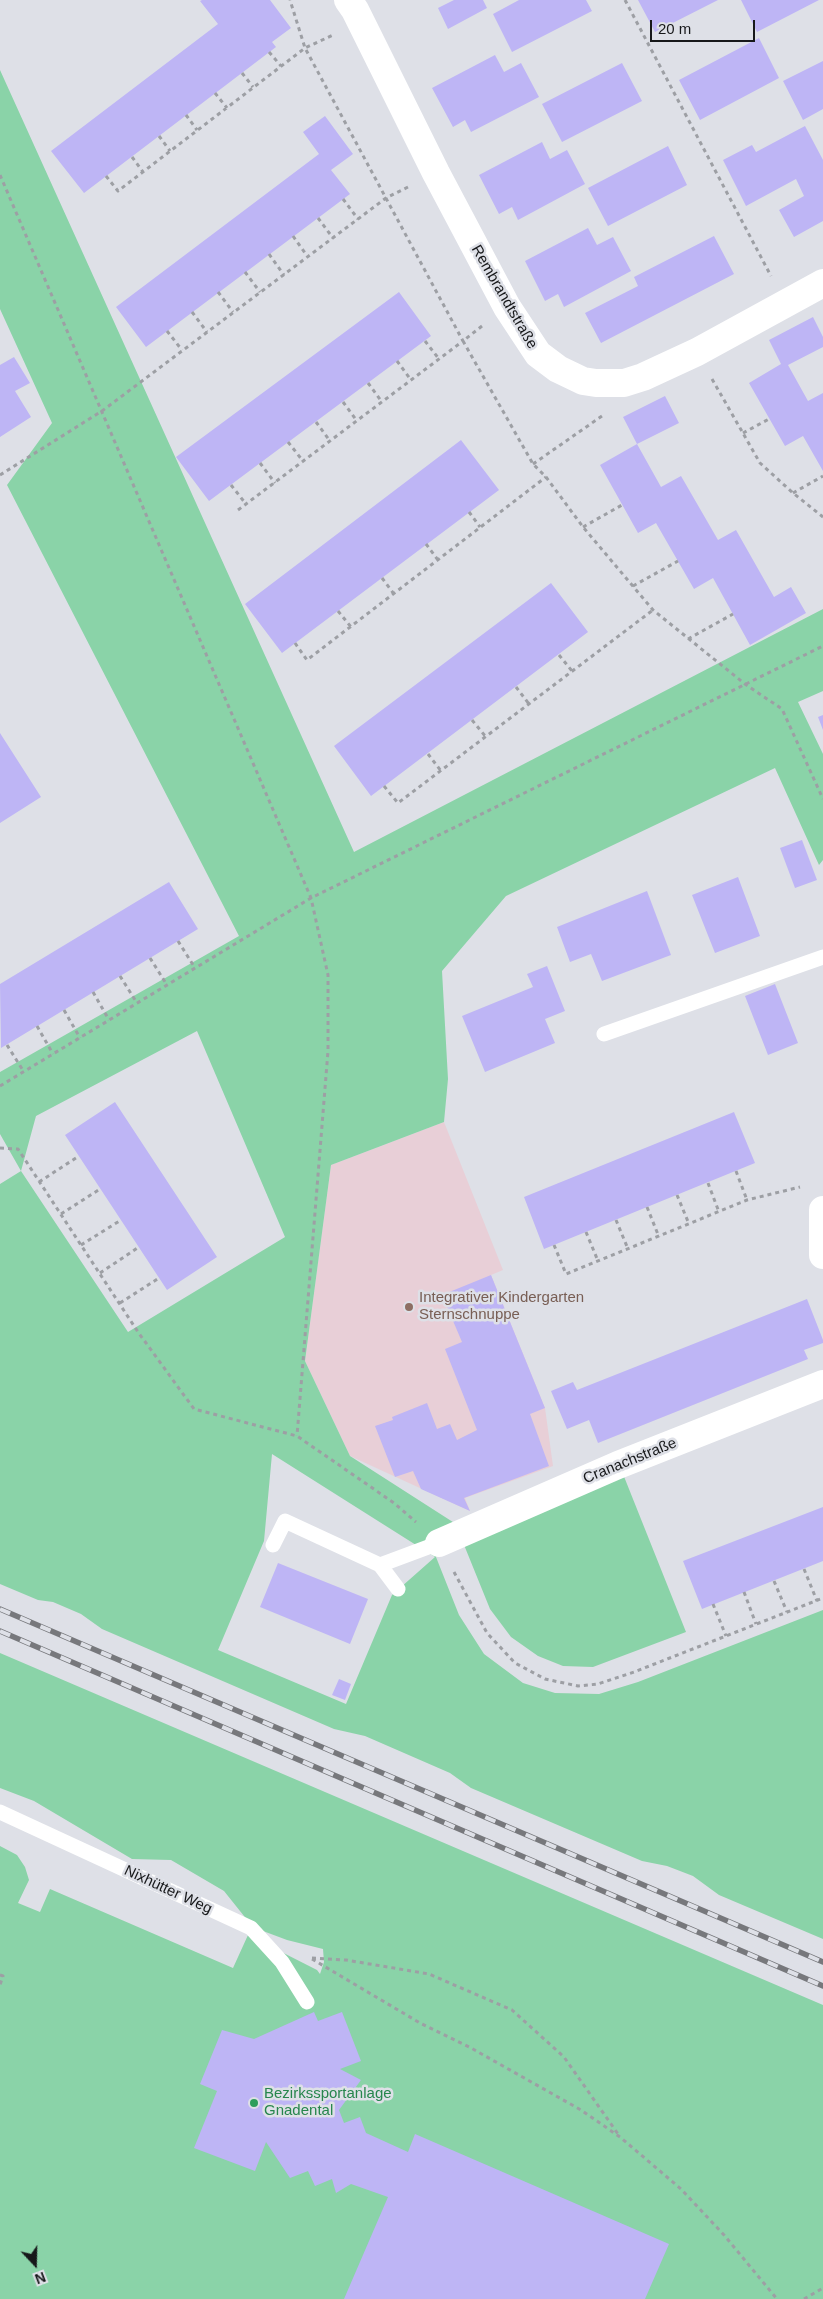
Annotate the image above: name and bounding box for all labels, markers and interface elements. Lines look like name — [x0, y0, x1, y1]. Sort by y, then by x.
scale bar — [653, 10, 758, 42]
text: 20 m — [658, 20, 691, 37]
street label: Rembrandtstraße — [467, 242, 541, 352]
place label: Integrativer Kindergarten Sternschnuppe — [419, 1289, 584, 1324]
marker: Integrativer Kindergarten Sternschnuppe — [403, 1301, 415, 1313]
street label: Cranachstraße — [581, 1434, 679, 1488]
street label: Nixhütter Weg — [121, 1862, 215, 1918]
place label: Bezirkssportanlage Gnadental — [264, 2085, 392, 2120]
marker: Bezirkssportanlage Gnadental — [248, 2097, 260, 2109]
north arrow — [10, 2239, 60, 2289]
text: N — [33, 2269, 48, 2287]

